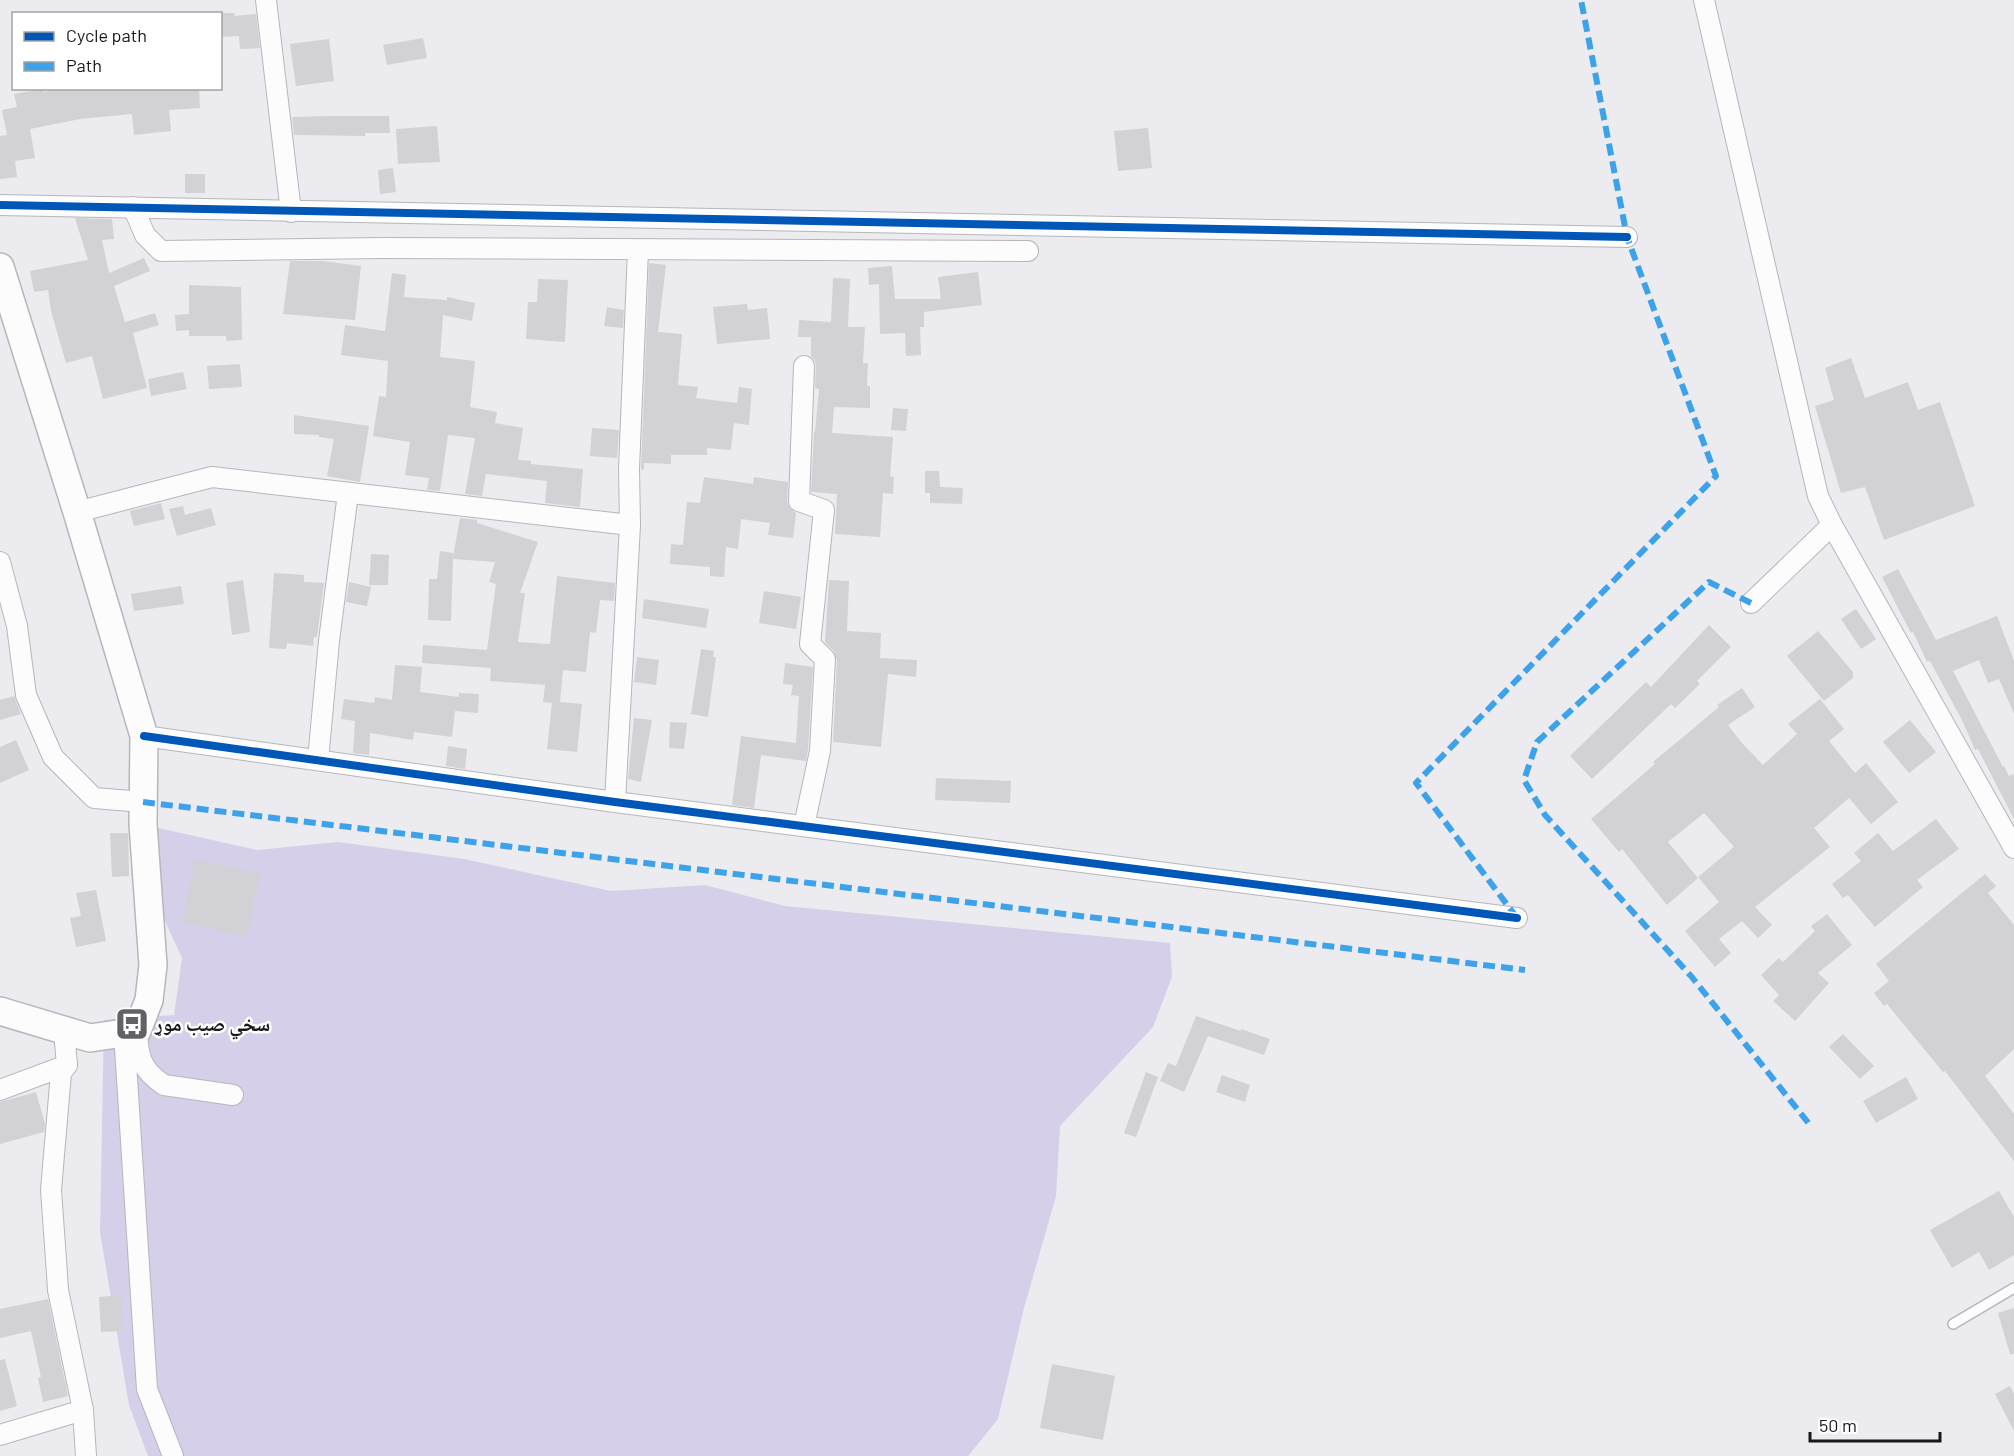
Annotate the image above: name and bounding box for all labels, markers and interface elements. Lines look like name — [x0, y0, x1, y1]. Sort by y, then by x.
legend — [12, 12, 222, 90]
text: Cycle path — [66, 24, 147, 46]
text: Path — [66, 54, 102, 76]
bus stop icon: سخي صیب موړ — [114, 1006, 150, 1042]
place label: سخي صیب موړ — [154, 1011, 270, 1040]
scale bar — [1810, 1405, 1940, 1443]
text: 50 m — [1819, 1414, 1857, 1436]

